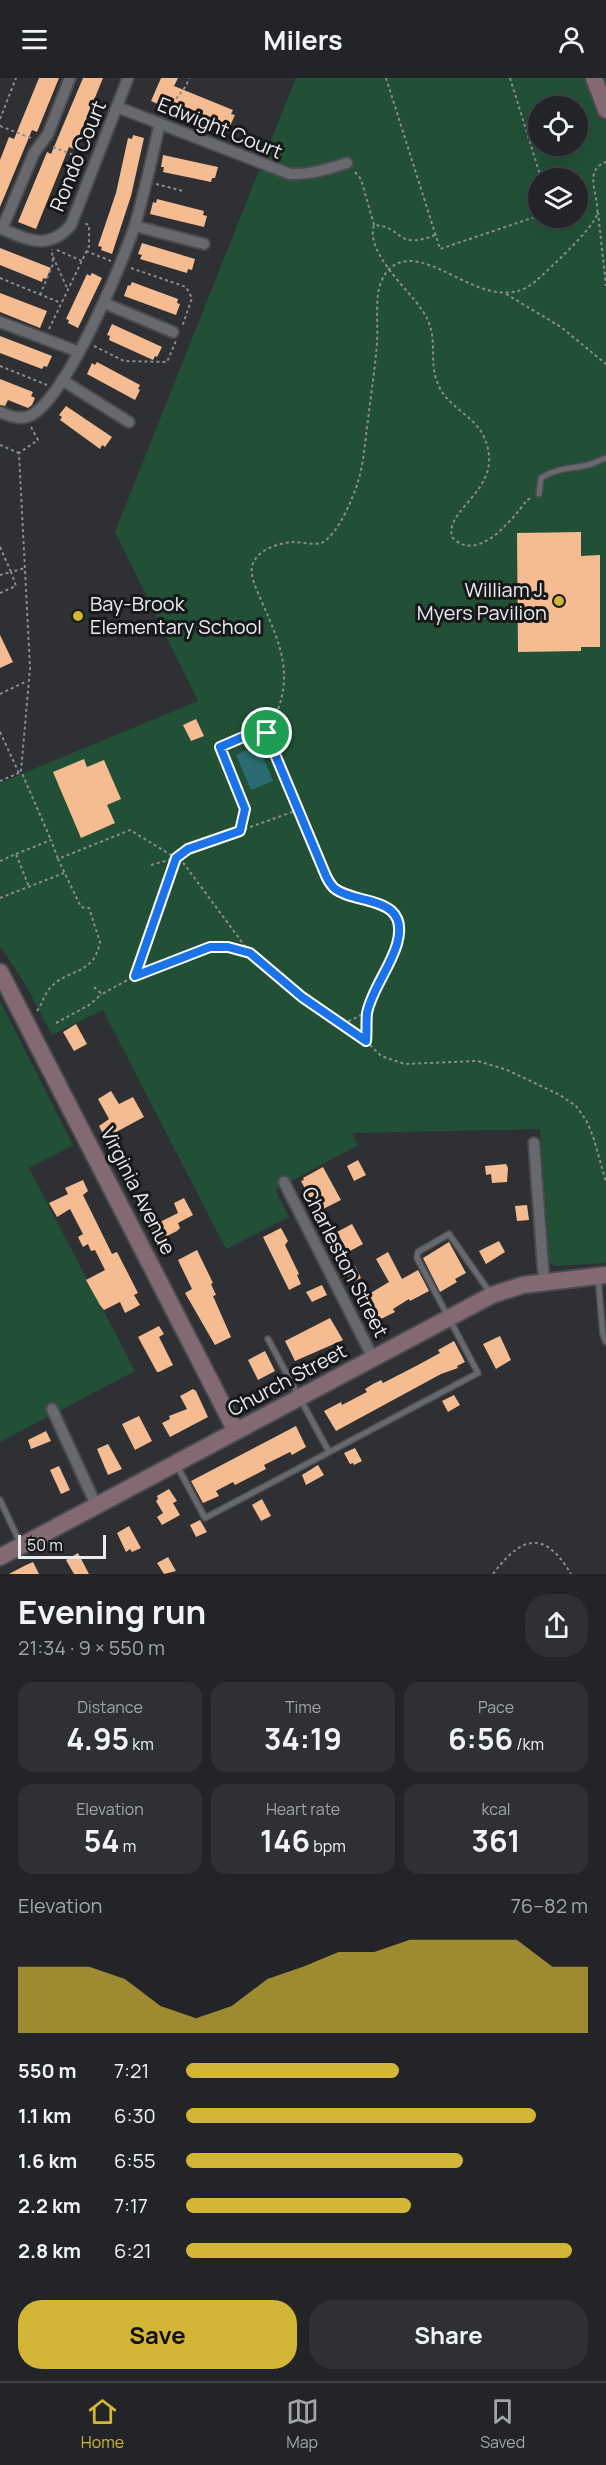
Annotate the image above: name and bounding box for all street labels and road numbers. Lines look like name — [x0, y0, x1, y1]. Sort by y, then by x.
street label: Edwight Court — [154, 90, 287, 165]
street label: Rondo Court — [43, 96, 112, 215]
street label: Virginia Avenue — [95, 1122, 182, 1259]
street label: Charleston Street — [296, 1182, 395, 1342]
street label: Church Street — [223, 1337, 351, 1422]

